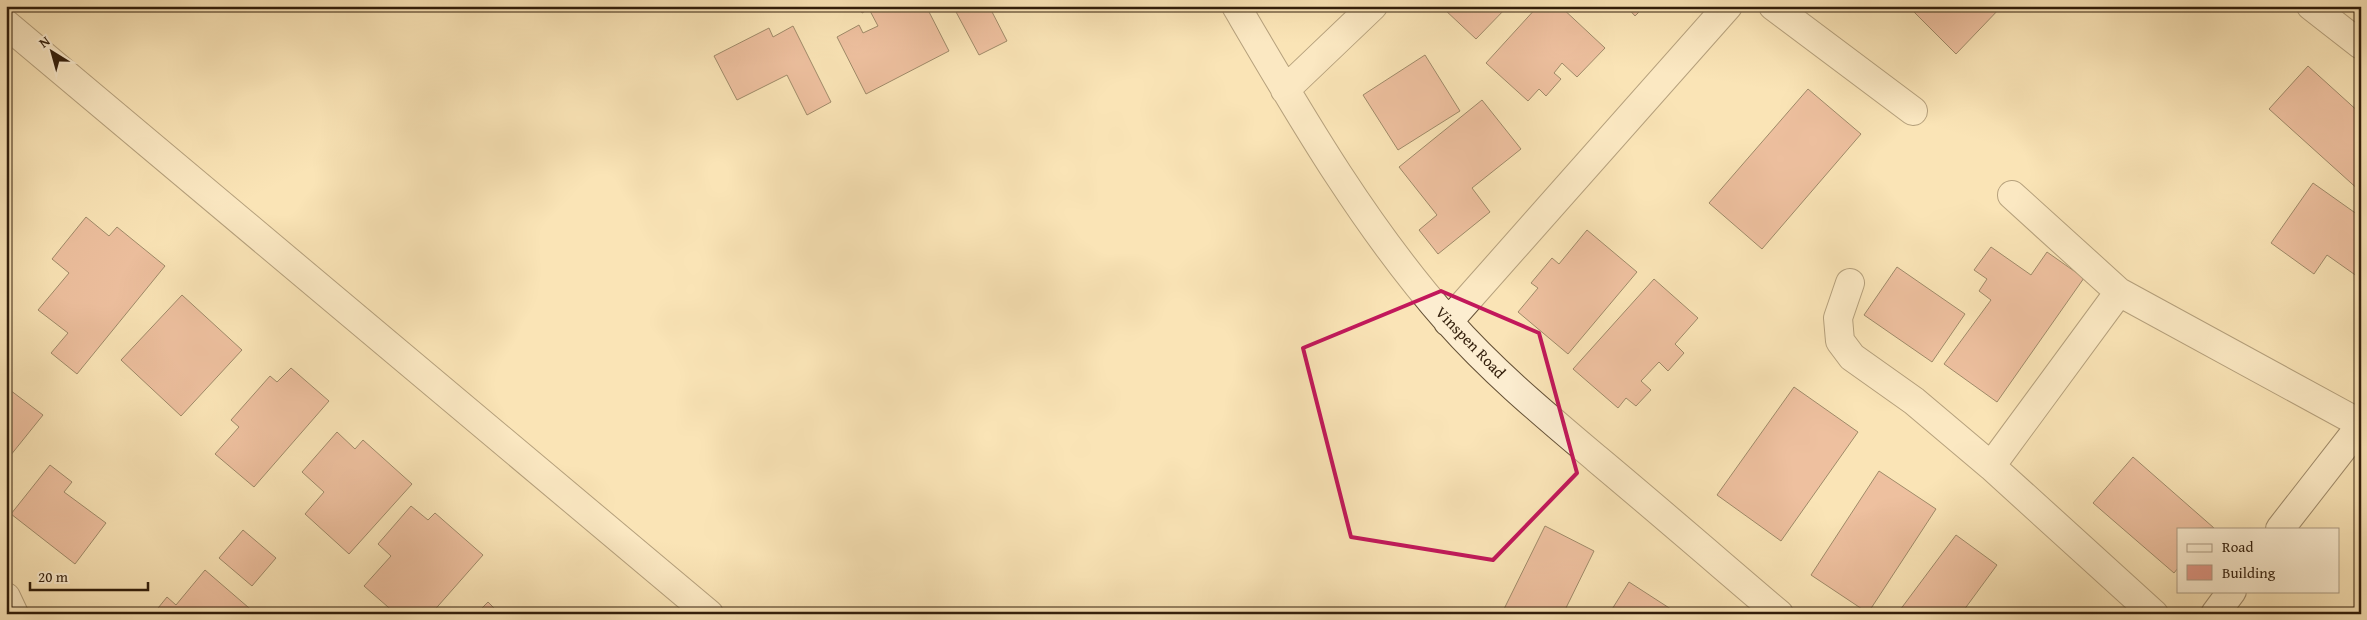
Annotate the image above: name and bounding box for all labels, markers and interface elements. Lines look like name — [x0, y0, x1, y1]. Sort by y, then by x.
north arrow — [28, 28, 78, 78]
text: N — [34, 30, 54, 52]
street label: Vinspen Road — [1430, 300, 1512, 384]
legend — [2177, 528, 2340, 592]
text: Road — [2222, 536, 2253, 557]
scale bar — [30, 560, 148, 592]
text: Building — [2222, 562, 2276, 583]
text: 20 m — [38, 566, 69, 587]

